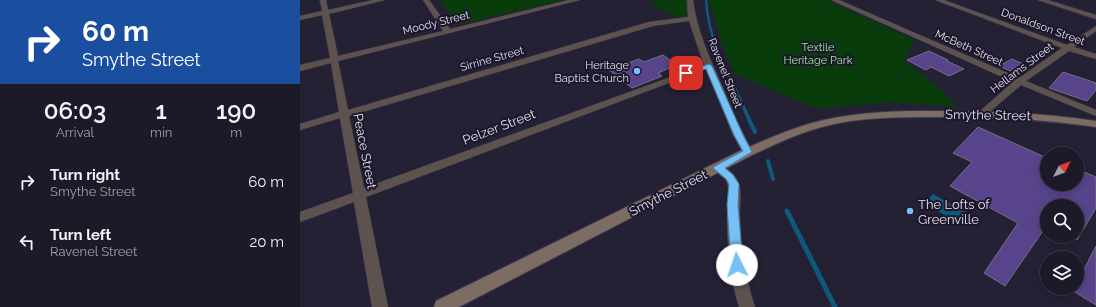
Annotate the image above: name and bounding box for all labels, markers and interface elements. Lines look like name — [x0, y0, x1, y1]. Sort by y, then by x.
street label: Donaldson Street — [999, 6, 1087, 48]
street label: Moody Street — [401, 8, 471, 38]
text: 60 m — [82, 15, 149, 48]
icon: right — [16, 16, 68, 68]
street label: McBeth Street — [933, 27, 1005, 69]
street label: Ravenel Street — [705, 36, 745, 110]
street label: Hellams Street — [988, 40, 1056, 96]
park label: Textile Heritage Park — [784, 41, 853, 67]
street label: Sirrine Street — [459, 44, 526, 74]
text: Smythe Street — [82, 49, 201, 70]
pin — [669, 56, 703, 90]
place label: Heritage Baptist Church — [554, 59, 630, 85]
icon: arrive — [675, 62, 697, 84]
marker: Heritage Baptist Church — [632, 66, 642, 76]
text: 06:03 — [44, 96, 106, 125]
text: 1 — [156, 96, 167, 125]
text: 190 — [216, 96, 256, 125]
street label: Pelzer Street — [461, 106, 538, 148]
street label: Smythe Street — [945, 107, 1032, 123]
street label: Peace Street — [350, 112, 380, 191]
text: Arrival — [56, 125, 94, 140]
text: min — [150, 125, 172, 140]
text: m — [230, 125, 242, 140]
north arrow — [1040, 147, 1084, 191]
map controls — [1040, 147, 1084, 295]
text: Turn right — [50, 166, 120, 184]
street label: Smythe Street — [626, 167, 710, 219]
icon: right — [16, 171, 38, 193]
text: 60 m — [248, 173, 284, 191]
text: Smythe Street — [50, 184, 136, 199]
place label: The Lofts of Greenville — [918, 197, 990, 227]
button: search — [1040, 199, 1084, 243]
marker: The Lofts of Greenville — [905, 206, 915, 216]
text: Turn left — [50, 226, 111, 244]
icon: left — [16, 231, 38, 253]
text: 20 m — [249, 233, 284, 251]
text: Ravenel Street — [50, 244, 137, 259]
position arrow — [716, 244, 758, 286]
button: layers — [1040, 251, 1084, 295]

